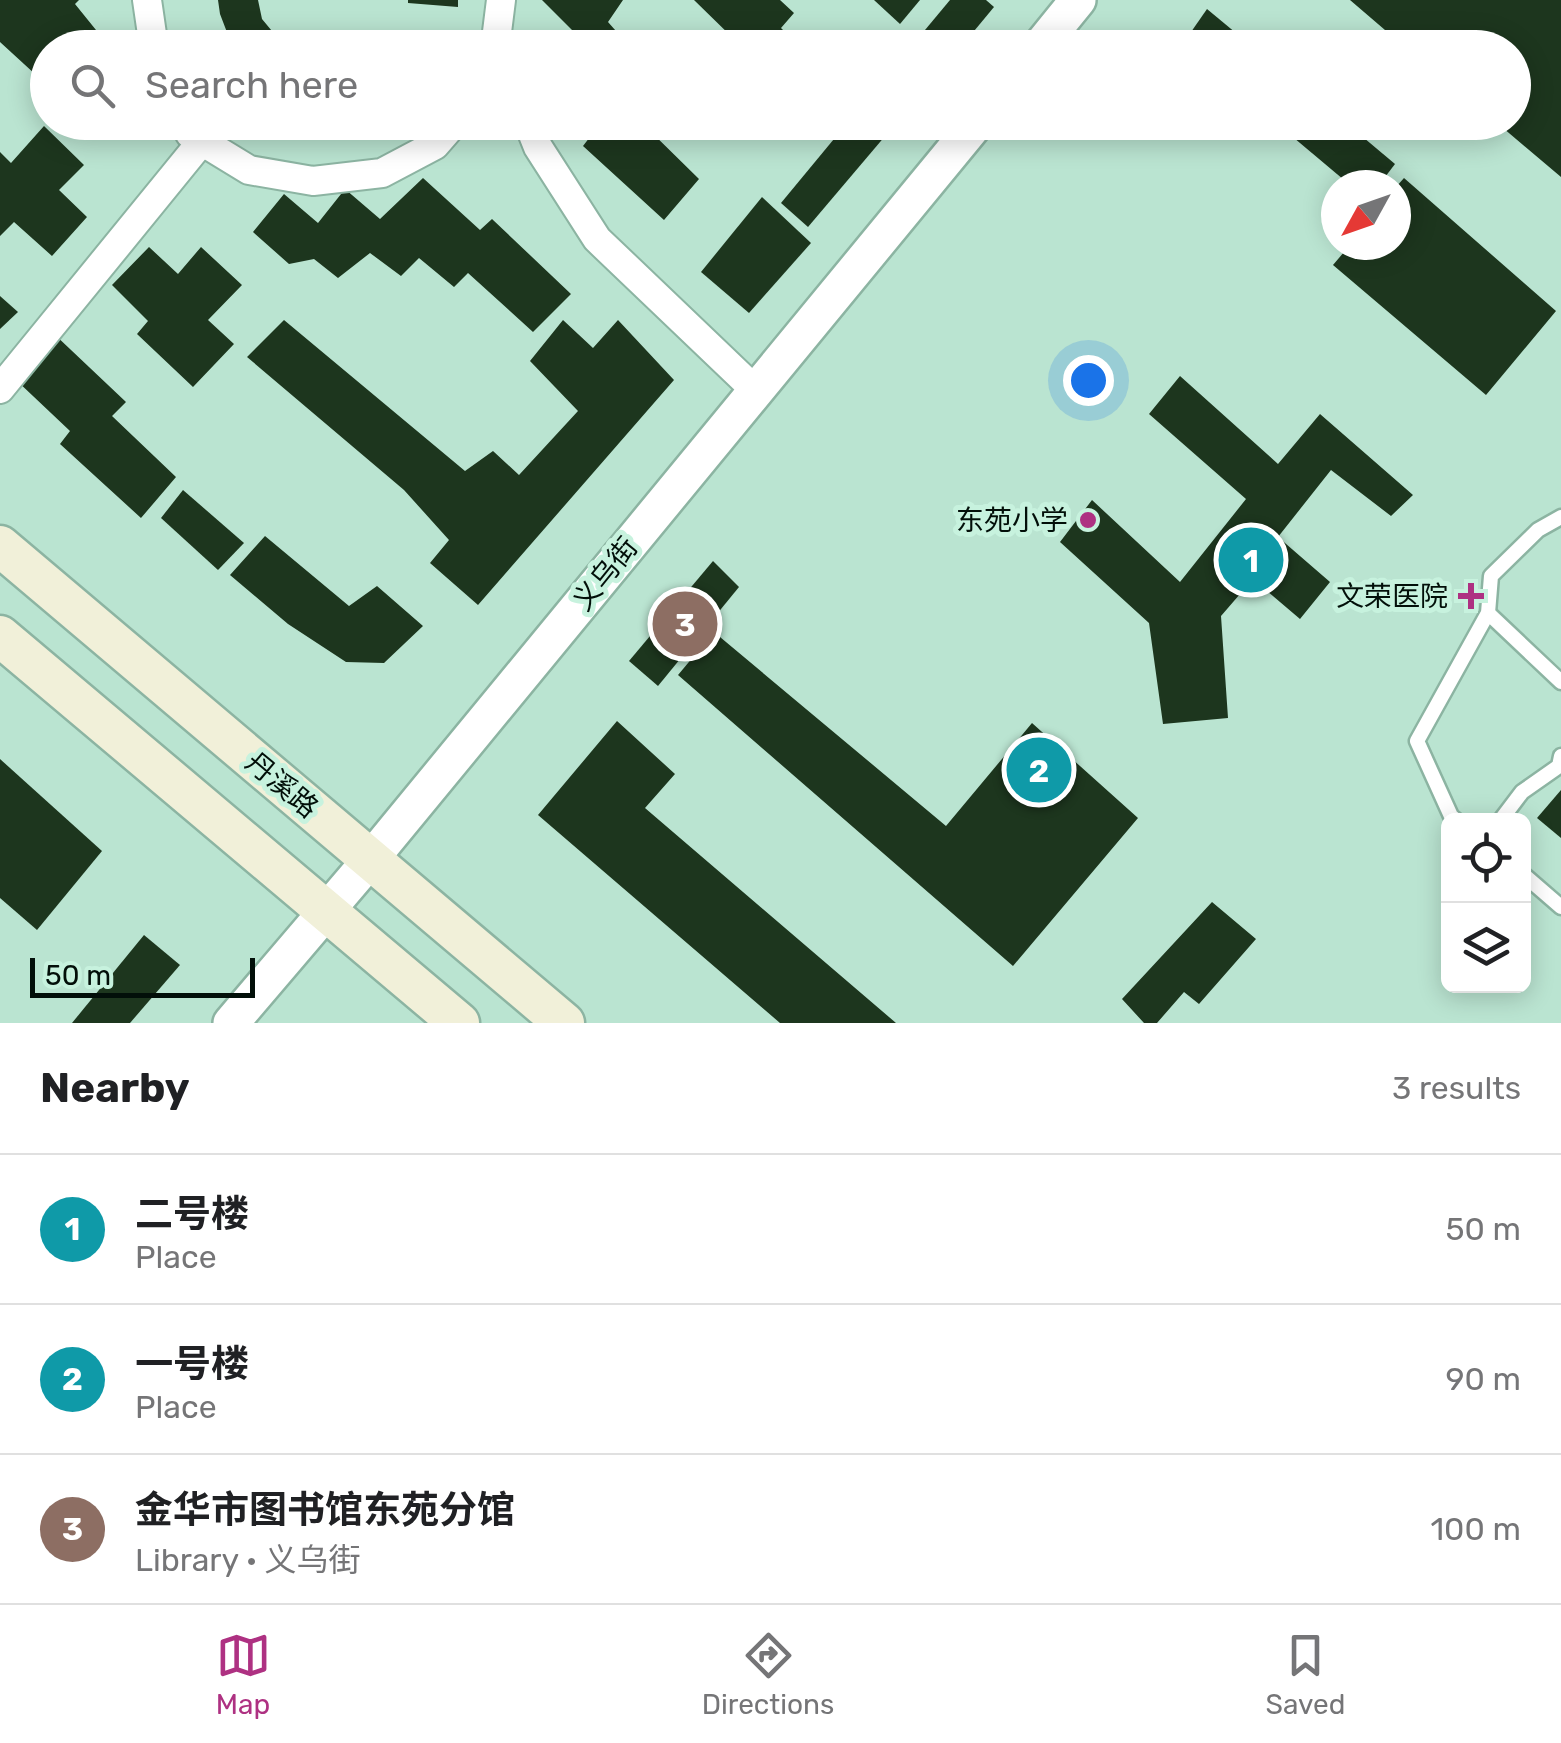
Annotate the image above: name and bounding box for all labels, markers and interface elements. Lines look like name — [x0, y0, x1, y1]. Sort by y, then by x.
search box — [30, 30, 1531, 140]
icon: search — [65, 58, 120, 113]
text: Search here — [145, 62, 358, 108]
north arrow — [1321, 170, 1411, 260]
your location — [1063, 355, 1114, 406]
place label: 东苑小学 — [956, 504, 1068, 537]
marker: 东苑小学 — [1077, 509, 1099, 531]
pin: 1 — [1218, 522, 1284, 598]
street label: 义乌街 — [566, 531, 644, 617]
place label: 文荣医院 — [1336, 580, 1448, 613]
marker: 文荣医院 — [1458, 583, 1484, 609]
pin: 3 — [652, 586, 718, 662]
pin: 2 — [1006, 732, 1072, 808]
street label: 丹溪路 — [239, 745, 325, 825]
map controls — [1441, 813, 1531, 993]
button: locate — [1441, 813, 1531, 903]
button: layers — [1441, 903, 1531, 993]
scale bar — [30, 953, 255, 998]
text: 50 m — [45, 959, 111, 992]
text: Nearby — [40, 1063, 190, 1113]
text: 3 results — [1392, 1069, 1521, 1107]
text: 二号楼 — [135, 1191, 249, 1237]
text: 1 — [65, 1210, 80, 1248]
text: 50 m — [1445, 1210, 1521, 1248]
text: Place — [135, 1238, 217, 1276]
text: 一号楼 — [135, 1341, 249, 1387]
text: 2 — [62, 1360, 83, 1398]
text: 90 m — [1445, 1360, 1521, 1398]
text: Place — [135, 1388, 217, 1426]
text: 金华市图书馆东苑分馆 — [135, 1487, 515, 1533]
text: 3 — [62, 1510, 83, 1548]
text: 100 m — [1430, 1510, 1521, 1548]
text: Library · 义乌街 — [135, 1541, 361, 1579]
tab: Map — [216, 1628, 271, 1721]
tab: Directions — [702, 1628, 834, 1721]
tab: Saved — [1265, 1628, 1345, 1721]

